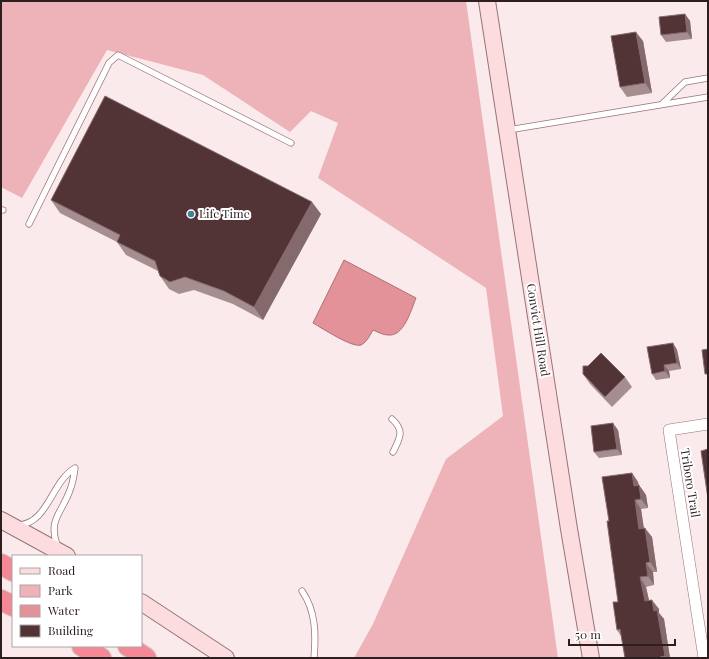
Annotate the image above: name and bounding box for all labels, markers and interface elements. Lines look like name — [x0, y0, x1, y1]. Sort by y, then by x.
place label: Life Time — [199, 205, 250, 221]
marker: Life Time — [186, 209, 196, 219]
street label: Convict Hill Road — [524, 282, 554, 377]
street label: Triboro Trail — [678, 447, 704, 519]
legend — [12, 555, 142, 647]
text: Road — [48, 562, 75, 578]
text: Park — [48, 582, 73, 598]
text: Water — [47, 602, 81, 618]
scale bar — [569, 621, 675, 647]
text: Building — [48, 622, 94, 638]
text: 50 m — [575, 626, 601, 642]

